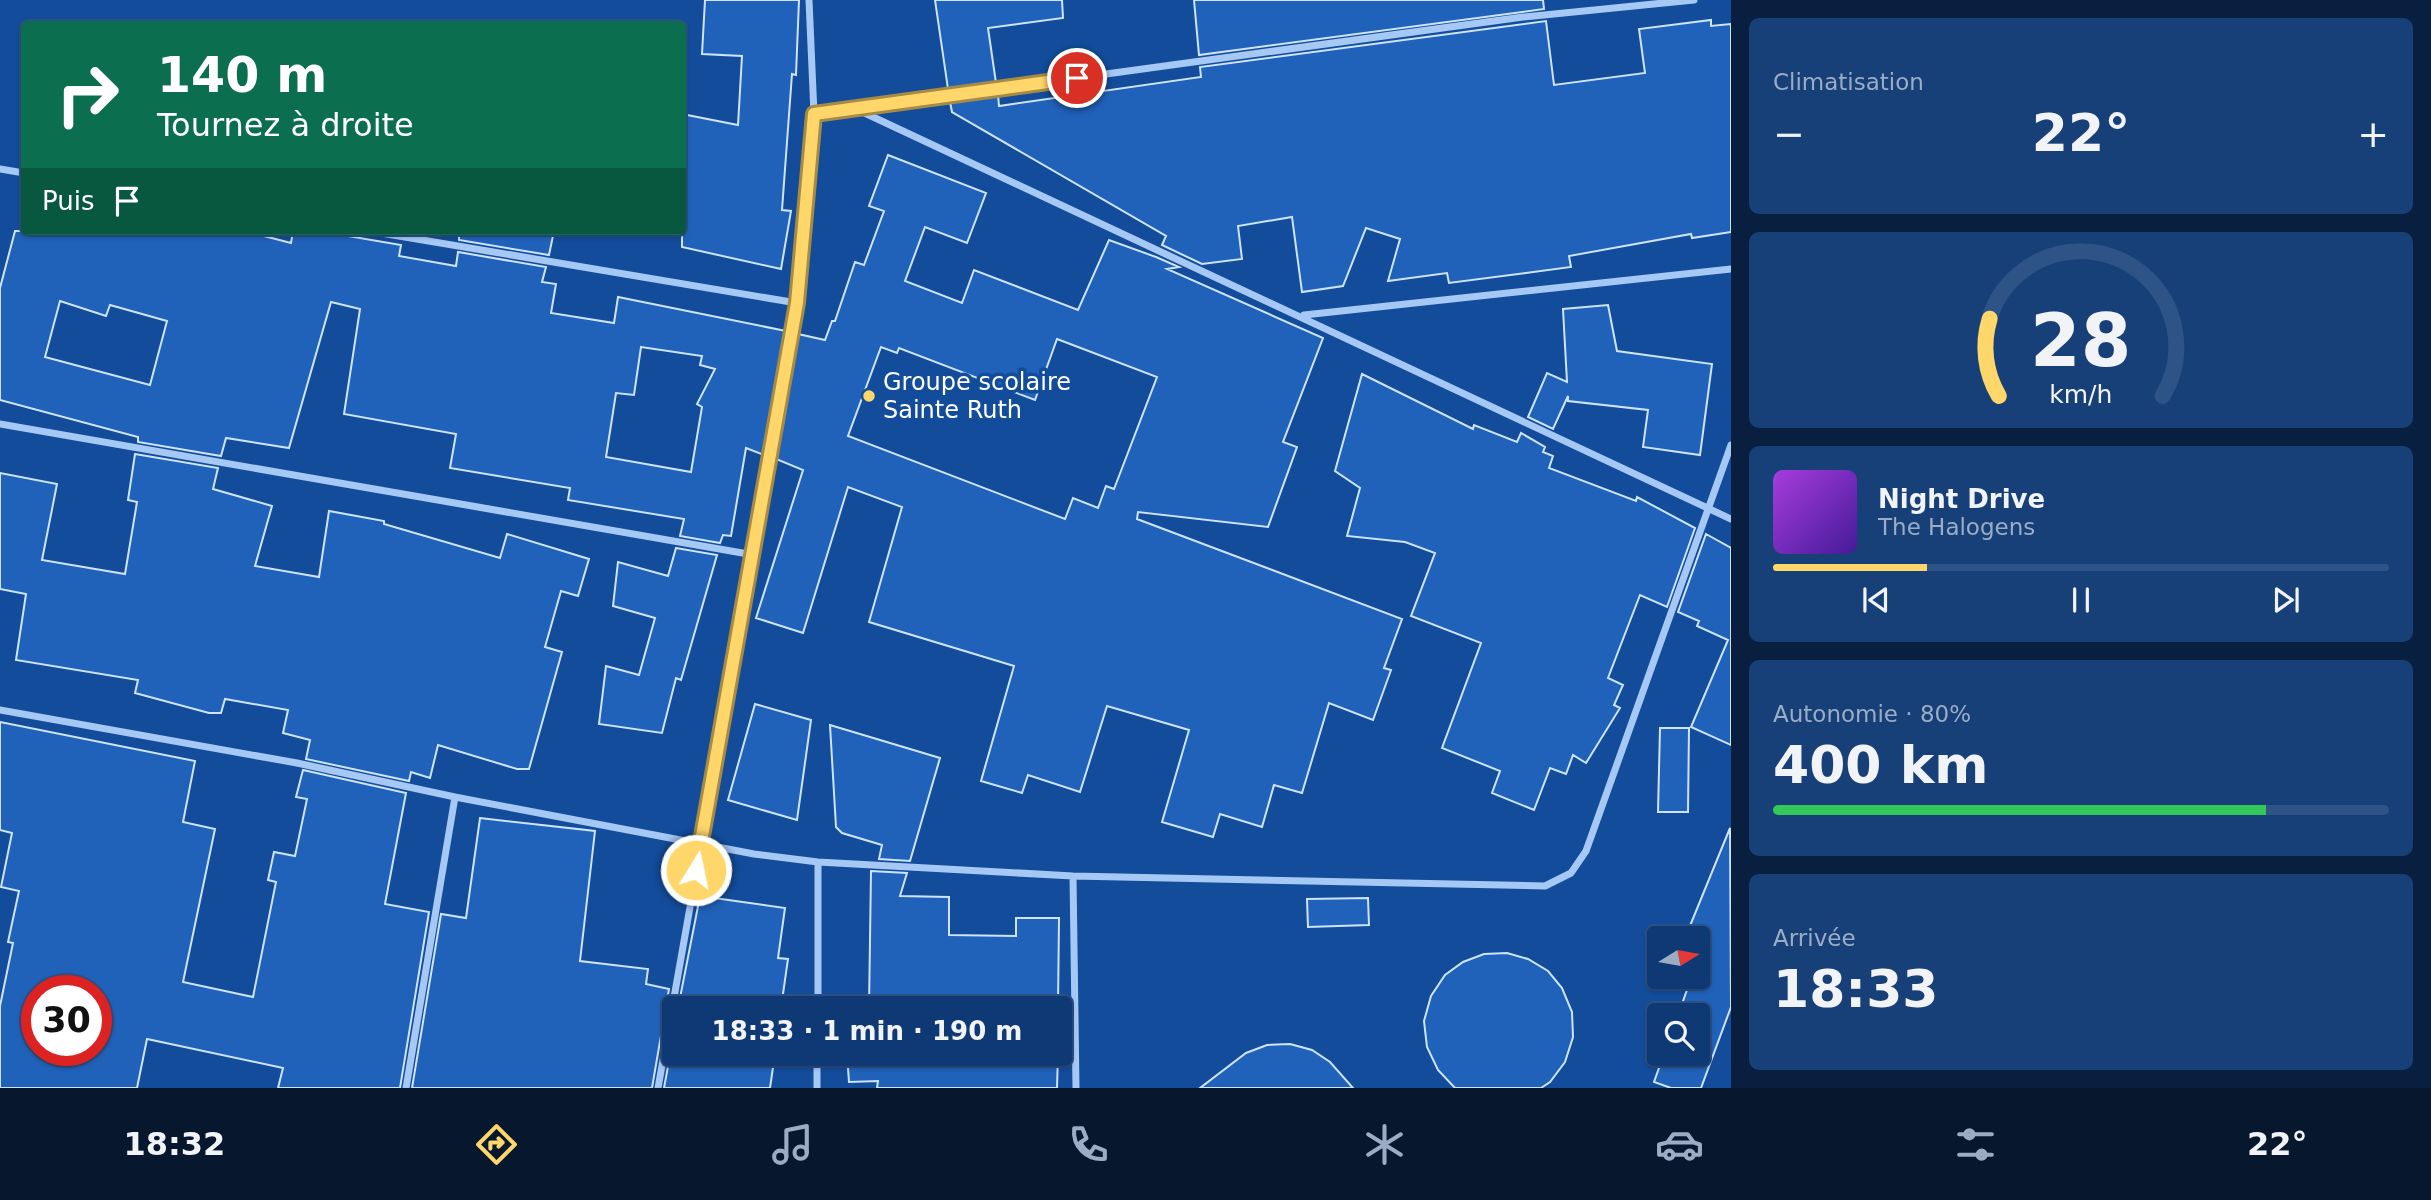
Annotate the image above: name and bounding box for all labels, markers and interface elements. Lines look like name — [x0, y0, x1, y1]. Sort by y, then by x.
text: 140 m — [157, 47, 327, 104]
pin — [1047, 48, 1107, 108]
icon: right — [42, 49, 133, 140]
icon: arrive — [1058, 59, 1096, 97]
text: Climatisation — [1773, 69, 1924, 95]
text: 22° — [2032, 103, 2130, 163]
text: Tournez à droite — [157, 106, 414, 144]
text: − — [1773, 112, 1805, 156]
text: + — [2357, 112, 2389, 156]
icon: arrive — [108, 182, 146, 220]
text: Puis — [42, 186, 94, 216]
text: 28 — [2030, 298, 2132, 383]
place label: Groupe scolaire Sainte Ruth — [883, 368, 1071, 424]
text: km/h — [2049, 380, 2113, 409]
marker: Groupe scolaire Sainte Ruth — [861, 388, 877, 404]
text: Night Drive — [1878, 484, 2045, 514]
text: The Halogens — [1878, 514, 2035, 540]
icon: previous — [1857, 581, 1895, 619]
icon: pause — [2062, 581, 2100, 619]
icon: next — [2267, 581, 2305, 619]
text: Autonomie · 80% — [1773, 701, 1971, 727]
text: 400 km — [1773, 735, 1988, 795]
position arrow — [659, 833, 733, 907]
text: Arrivée — [1773, 925, 1856, 951]
north arrow — [1647, 926, 1710, 989]
map controls — [1647, 926, 1710, 1066]
text: 18:33 — [1773, 959, 1939, 1019]
speed limit sign: 30 — [21, 975, 112, 1066]
button: search — [1647, 1003, 1710, 1066]
text: 18:33 · 1 min · 190 m — [712, 1016, 1022, 1046]
icon: directions — [472, 1120, 521, 1169]
icon: music — [768, 1120, 817, 1169]
icon: phone — [1064, 1120, 1113, 1169]
icon: climate — [1360, 1120, 1409, 1169]
icon: car — [1655, 1120, 1704, 1169]
icon: filters — [1951, 1120, 2000, 1169]
text: 18:32 — [123, 1125, 225, 1163]
text: 22° — [2247, 1125, 2307, 1163]

